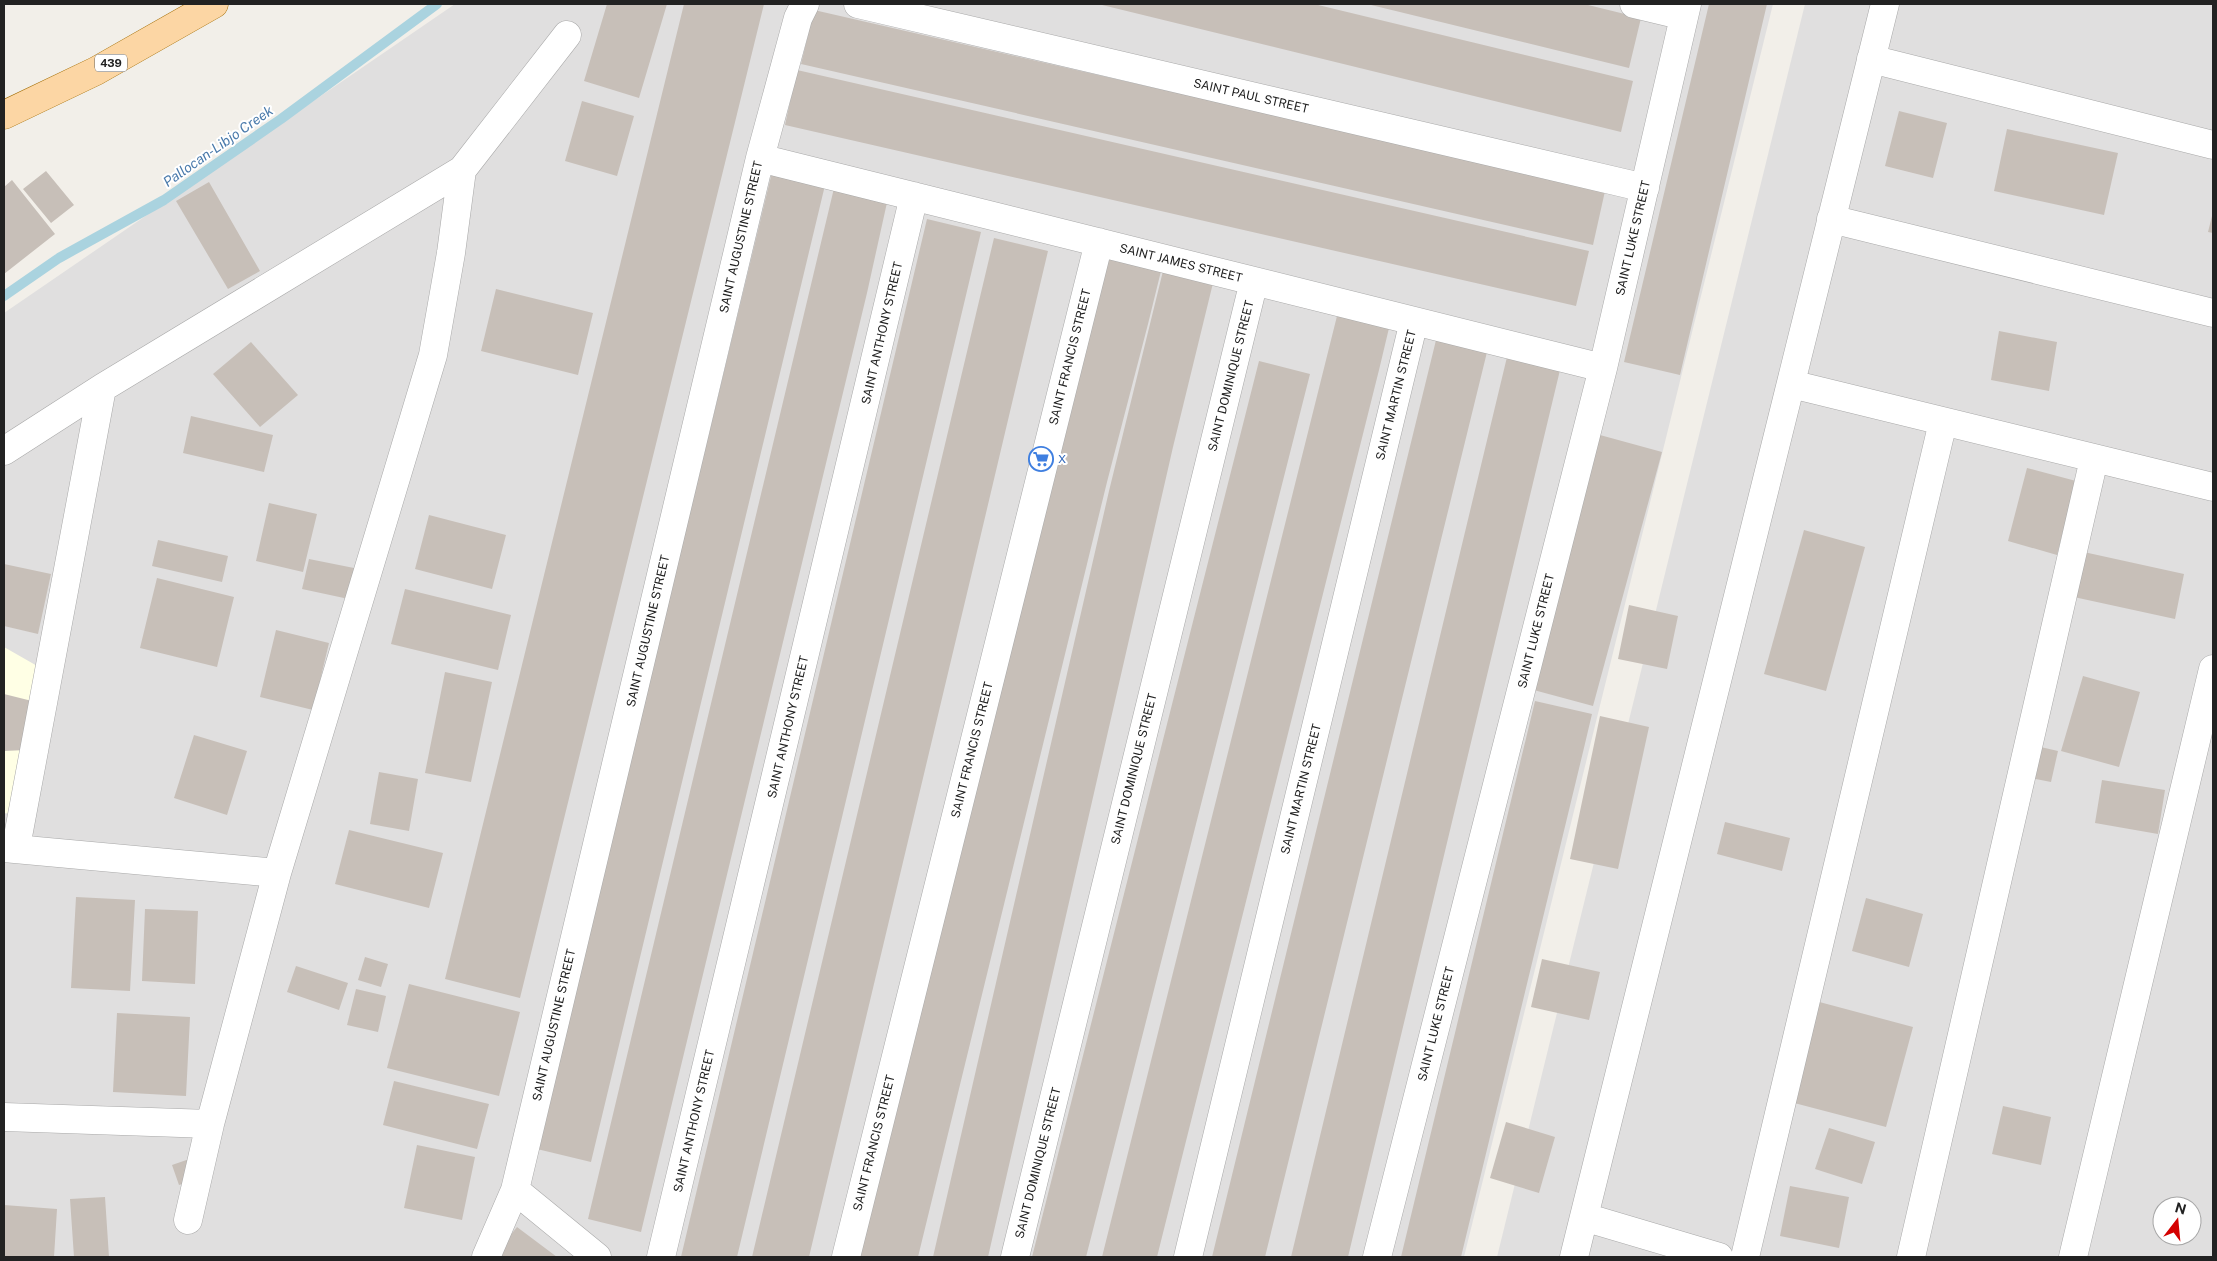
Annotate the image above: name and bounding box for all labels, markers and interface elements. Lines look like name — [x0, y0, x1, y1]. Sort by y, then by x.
road number: 439 — [95, 54, 127, 72]
street label: SAINT PAUL STREET — [1192, 76, 1310, 116]
water label: Pallocan-Libjo Creek — [160, 102, 276, 190]
street label: SAINT AUGUSTINE STREET — [717, 160, 765, 314]
street label: SAINT LUKE STREET — [1613, 179, 1653, 297]
street label: SAINT JAMES STREET — [1118, 241, 1244, 285]
street label: SAINT ANTHONY STREET — [859, 260, 905, 406]
street label: SAINT FRANCIS STREET — [1046, 288, 1094, 426]
street label: SAINT DOMINIQUE STREET — [1205, 299, 1257, 453]
street label: SAINT MARTIN STREET — [1373, 328, 1419, 462]
supermarket icon: X — [1028, 446, 1054, 472]
place label: X — [1058, 452, 1066, 466]
street label: SAINT AUGUSTINE STREET — [624, 554, 672, 708]
street label: SAINT LUKE STREET — [1515, 572, 1557, 690]
street label: SAINT ANTHONY STREET — [765, 654, 811, 800]
street label: SAINT FRANCIS STREET — [948, 681, 996, 819]
street label: SAINT DOMINIQUE STREET — [1108, 692, 1160, 846]
street label: SAINT MARTIN STREET — [1278, 722, 1324, 856]
street label: SAINT AUGUSTINE STREET — [530, 948, 578, 1102]
street label: SAINT LUKE STREET — [1415, 965, 1457, 1083]
street label: SAINT ANTHONY STREET — [671, 1048, 717, 1194]
street label: SAINT FRANCIS STREET — [850, 1074, 898, 1212]
street label: SAINT DOMINIQUE STREET — [1012, 1086, 1064, 1240]
north arrow — [2152, 1196, 2202, 1246]
text: N — [2173, 1199, 2188, 1218]

